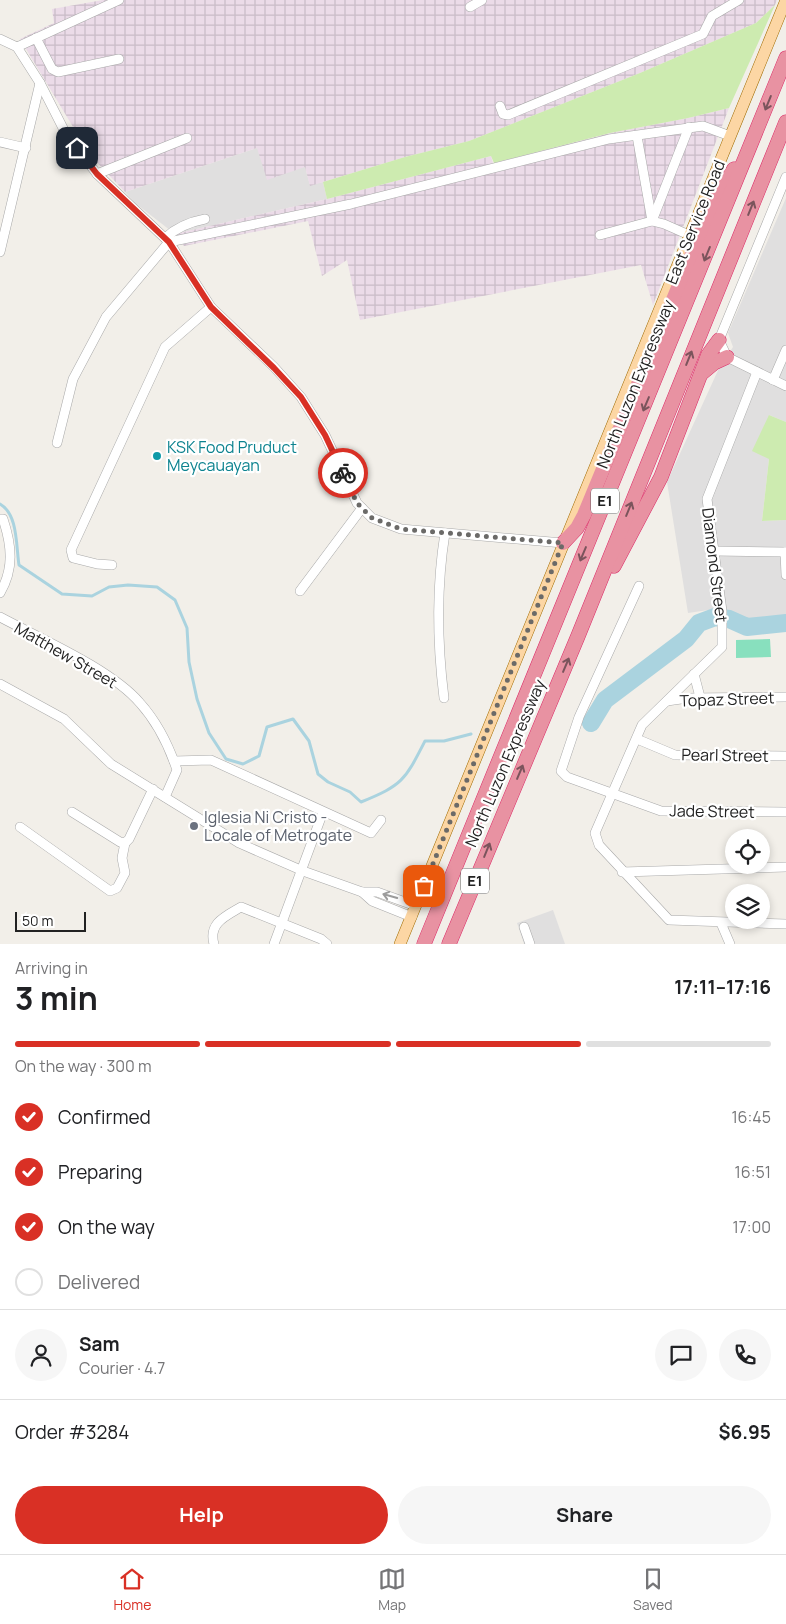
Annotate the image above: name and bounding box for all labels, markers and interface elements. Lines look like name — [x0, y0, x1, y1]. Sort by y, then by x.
one-way arrow — [763, 95, 772, 110]
pin — [56, 127, 98, 169]
icon: home — [63, 134, 91, 162]
street label: East Service Road — [660, 157, 730, 287]
one-way arrow — [746, 201, 756, 216]
one-way arrow — [702, 246, 711, 261]
street label: North Luzon Expressway — [591, 296, 679, 472]
one-way arrow — [685, 351, 694, 367]
one-way arrow — [640, 396, 650, 411]
place label: KSK Food Pruduct Meycauayan — [167, 436, 297, 476]
courier — [318, 448, 368, 498]
marker: KSK Food Pruduct Meycauayan — [151, 450, 163, 462]
icon: bike — [329, 459, 357, 487]
road number: E1 — [591, 488, 619, 514]
one-way arrow — [624, 502, 634, 517]
street label: Diamond Street — [697, 506, 733, 624]
one-way arrow — [578, 546, 588, 561]
street label: Matthew Street — [11, 617, 121, 693]
one-way arrow — [562, 657, 571, 672]
street label: North Luzon Expressway — [460, 675, 551, 850]
street label: Topaz Street — [679, 686, 775, 712]
street label: Pearl Street — [681, 743, 769, 767]
one-way arrow — [516, 765, 525, 780]
street label: Jade Street — [669, 799, 755, 823]
place label: Iglesia Ni Cristo - Locale of Metrogate — [204, 806, 352, 846]
marker: Iglesia Ni Cristo - Locale of Metrogate — [188, 820, 200, 832]
map controls — [725, 829, 770, 929]
button: locate — [725, 829, 770, 874]
one-way arrow — [483, 843, 492, 858]
pin — [403, 865, 445, 907]
road number: E1 — [461, 868, 489, 894]
icon: bag — [410, 872, 438, 900]
button: layers — [725, 884, 770, 929]
one-way arrow — [382, 890, 398, 900]
scale bar — [15, 909, 86, 932]
text: 50 m — [22, 911, 53, 930]
text: Arriving in — [15, 957, 88, 979]
text: 17:11–17:16 — [674, 974, 771, 1000]
text: 3 min — [15, 976, 98, 1020]
text: On the way · 300 m — [15, 1055, 152, 1077]
icon: check — [15, 1103, 43, 1131]
text: Confirmed — [58, 1104, 151, 1130]
text: 16:45 — [731, 1106, 771, 1128]
icon: check — [15, 1158, 43, 1186]
text: Preparing — [58, 1159, 143, 1185]
text: 16:51 — [735, 1161, 771, 1183]
icon: check — [15, 1213, 43, 1241]
text: On the way — [58, 1214, 155, 1240]
text: 17:00 — [732, 1216, 771, 1238]
text: Delivered — [58, 1269, 140, 1295]
button: person — [15, 1329, 67, 1381]
button: chat — [655, 1329, 707, 1381]
button: phone — [719, 1329, 771, 1381]
text: Sam — [79, 1331, 120, 1357]
text: Courier · 4.7 — [79, 1357, 165, 1379]
text: Order #3284 — [15, 1419, 129, 1445]
text: $6.95 — [719, 1419, 771, 1445]
button: Help — [15, 1486, 388, 1544]
button: Share — [398, 1486, 771, 1544]
tab: Home — [113, 1565, 151, 1614]
tab: Map — [378, 1565, 406, 1614]
tab: Saved — [633, 1565, 673, 1614]

